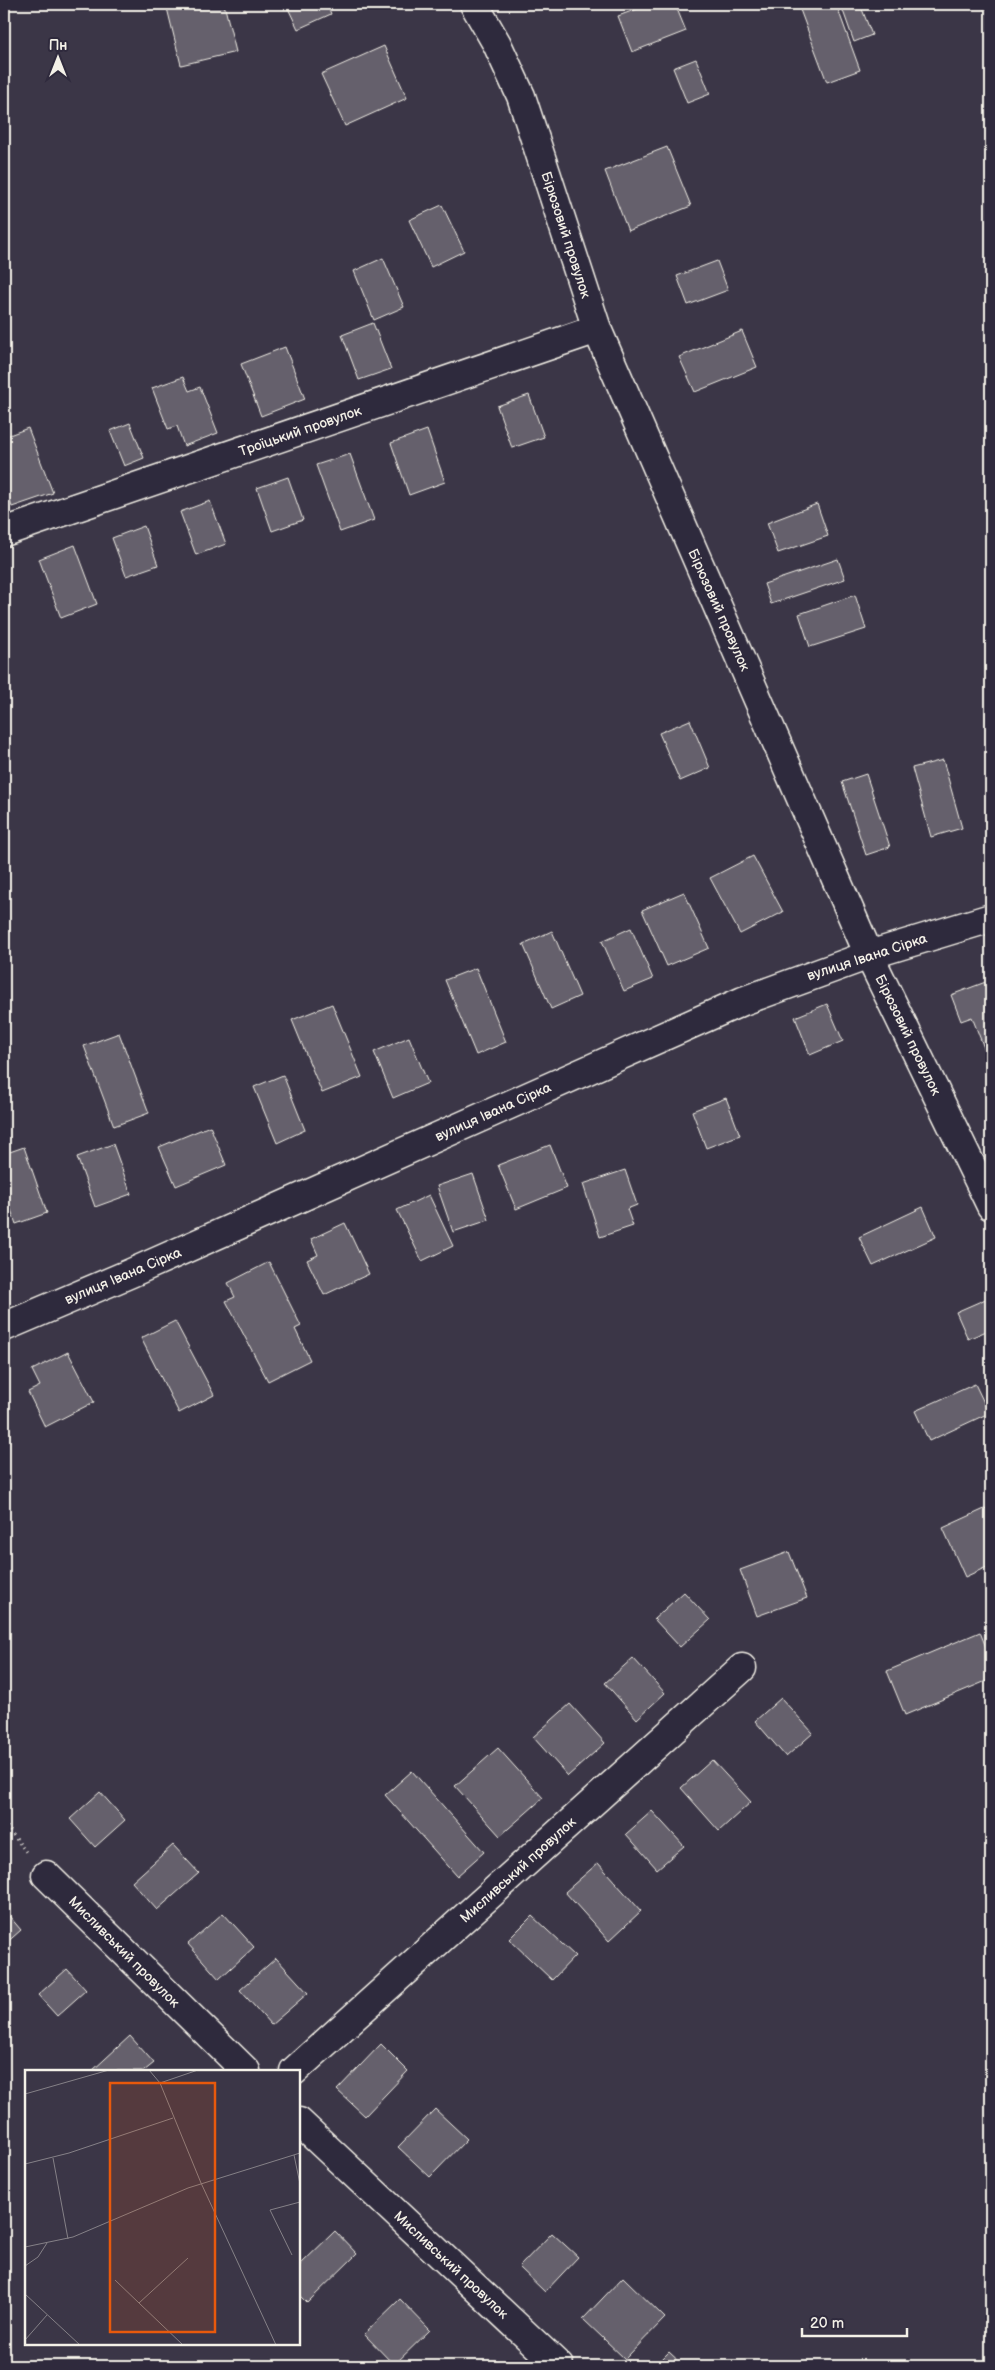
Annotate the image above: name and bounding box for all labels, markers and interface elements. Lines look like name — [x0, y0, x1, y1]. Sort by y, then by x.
north arrow — [32, 32, 82, 82]
text: Пн — [49, 37, 67, 54]
street label: Бірюзовий провулок — [538, 170, 595, 301]
street label: Троїцький провулок — [236, 402, 364, 460]
street label: Бірюзовий провулок — [684, 546, 754, 674]
street label: вулиця Івана Сірка — [805, 929, 930, 984]
street label: Бірюзовий провулок — [871, 972, 945, 1099]
street label: вулиця Івана Сірка — [432, 1078, 554, 1145]
street label: вулиця Івана Сірка — [62, 1243, 185, 1308]
street label: Мисливський провулок — [457, 1813, 580, 1927]
street label: Мисливський провулок — [65, 1893, 183, 2011]
inset map — [25, 2070, 300, 2345]
street label: Мисливський провулок — [390, 2208, 512, 2323]
scale bar — [802, 2305, 908, 2337]
text: 20 m — [810, 2314, 844, 2333]

